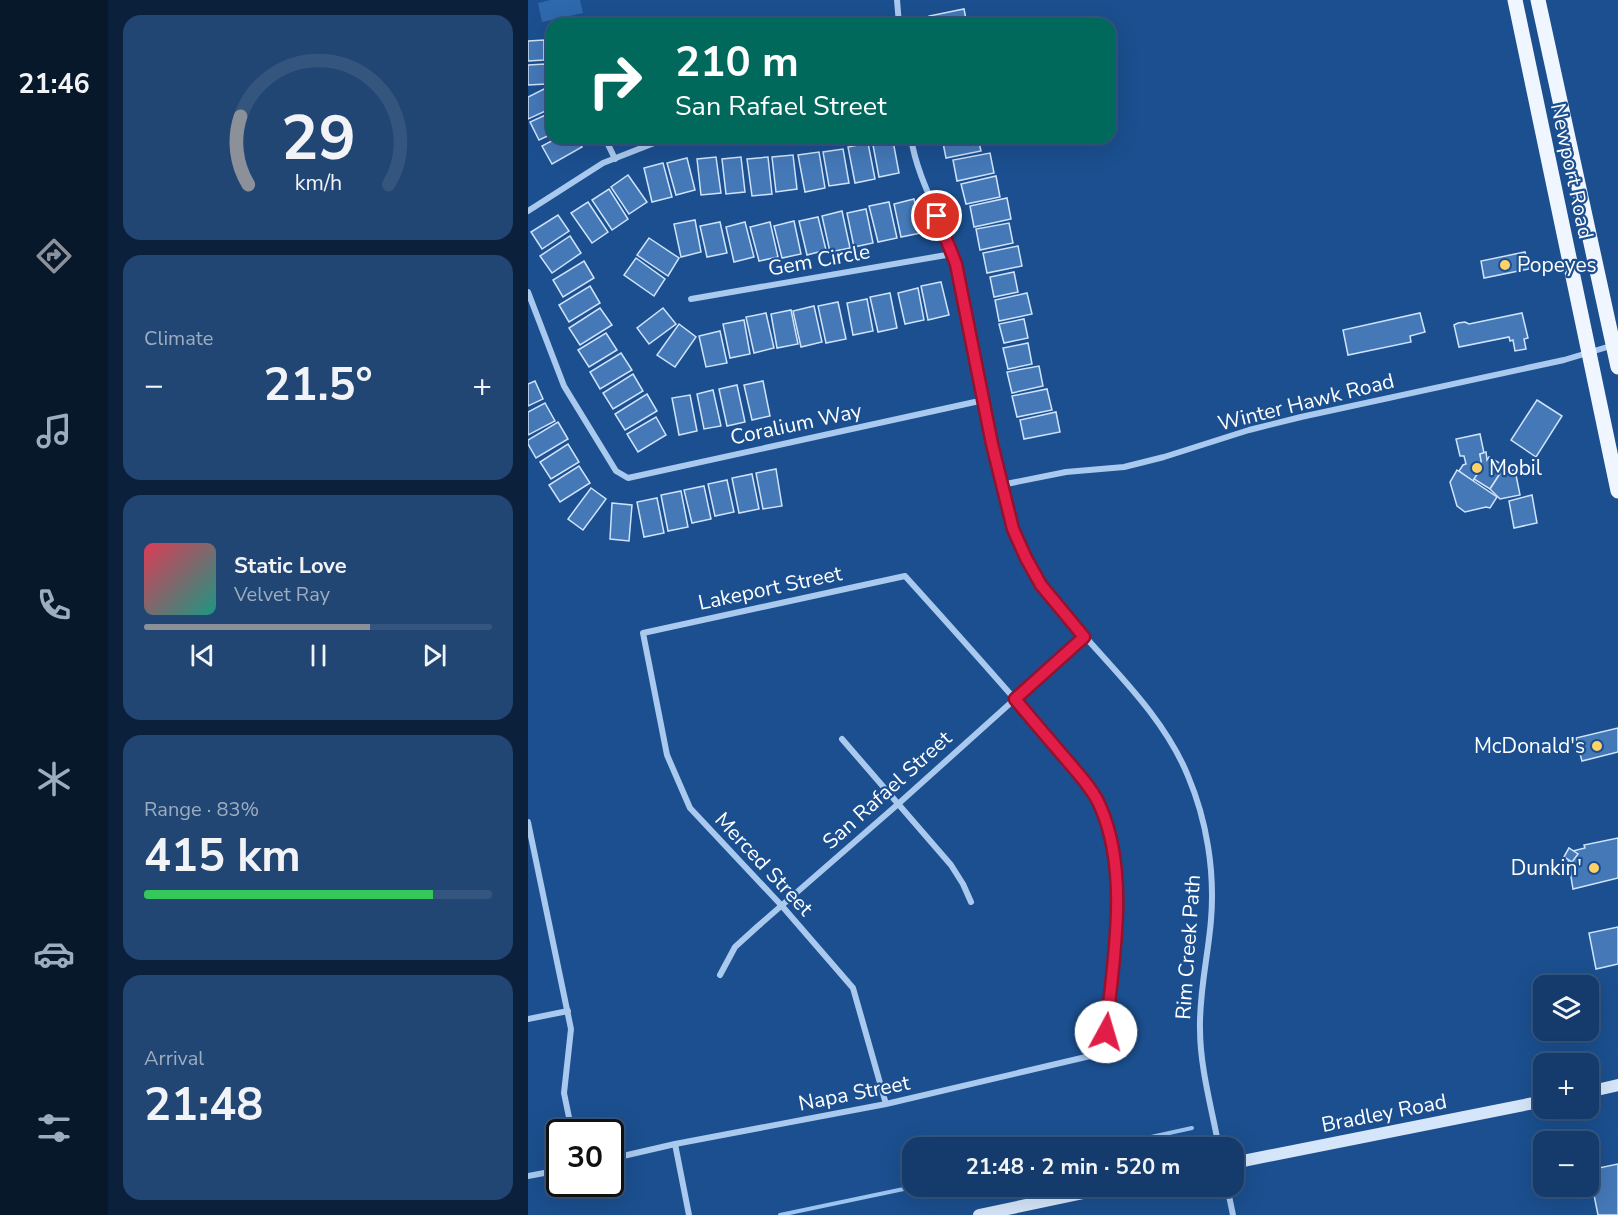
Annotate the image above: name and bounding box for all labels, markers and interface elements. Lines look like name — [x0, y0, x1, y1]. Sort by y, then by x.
text: 210 m — [675, 34, 799, 91]
icon: right — [576, 42, 654, 120]
text: 21:46 — [18, 66, 90, 103]
text: San Rafael Street — [675, 88, 887, 125]
text: 29 — [281, 96, 355, 181]
street label: Newport Road — [1544, 101, 1600, 241]
text: km/h — [294, 168, 342, 198]
pin — [911, 190, 962, 241]
icon: arrive — [920, 199, 953, 232]
icon: directions — [33, 235, 75, 277]
street label: Gem Circle — [766, 237, 872, 283]
place label: Popeyes — [1517, 251, 1597, 279]
marker: Popeyes — [1498, 258, 1512, 272]
text: Climate — [144, 325, 213, 352]
text: 21.5° — [263, 355, 373, 416]
text: − — [144, 363, 164, 408]
text: + — [472, 363, 492, 408]
street label: Winter Hawk Road — [1215, 367, 1397, 437]
street label: Coralium Way — [728, 396, 864, 452]
icon: music — [33, 410, 75, 452]
place label: Mobil — [1489, 454, 1543, 482]
marker: Mobil — [1470, 461, 1484, 475]
text: Static Love — [234, 551, 347, 581]
street label: Lakeport Street — [696, 559, 845, 617]
text: Velvet Ray — [234, 581, 330, 608]
icon: phone — [33, 584, 75, 626]
icon: previous — [186, 639, 219, 672]
icon: pause — [302, 639, 335, 672]
icon: next — [418, 639, 451, 672]
street label: San Rafael Street — [816, 724, 958, 855]
place label: McDonald's — [1474, 732, 1585, 760]
marker: McDonald's — [1590, 739, 1604, 753]
icon: climate — [33, 758, 75, 800]
text: Range · 83% — [144, 796, 259, 823]
street label: Merced Street — [709, 806, 820, 922]
text: 415 km — [144, 826, 301, 887]
place label: Dunkin' — [1511, 854, 1582, 882]
marker: Dunkin' — [1587, 861, 1601, 875]
street label: Rim Creek Path — [1169, 874, 1207, 1020]
icon: car — [33, 933, 75, 975]
map controls — [1533, 975, 1599, 1197]
button: layers — [1533, 975, 1599, 1041]
position arrow — [1074, 1000, 1138, 1064]
text: Arrival — [144, 1045, 204, 1072]
button: + — [1533, 1053, 1599, 1119]
street label: Napa Street — [796, 1068, 913, 1117]
text: 21:48 — [144, 1075, 263, 1136]
street label: Bradley Road — [1319, 1087, 1449, 1139]
icon: filters — [33, 1107, 75, 1149]
speed limit sign: 30 — [546, 1119, 624, 1197]
button: − — [1533, 1131, 1599, 1197]
text: 21:48 · 2 min · 520 m — [966, 1152, 1180, 1182]

